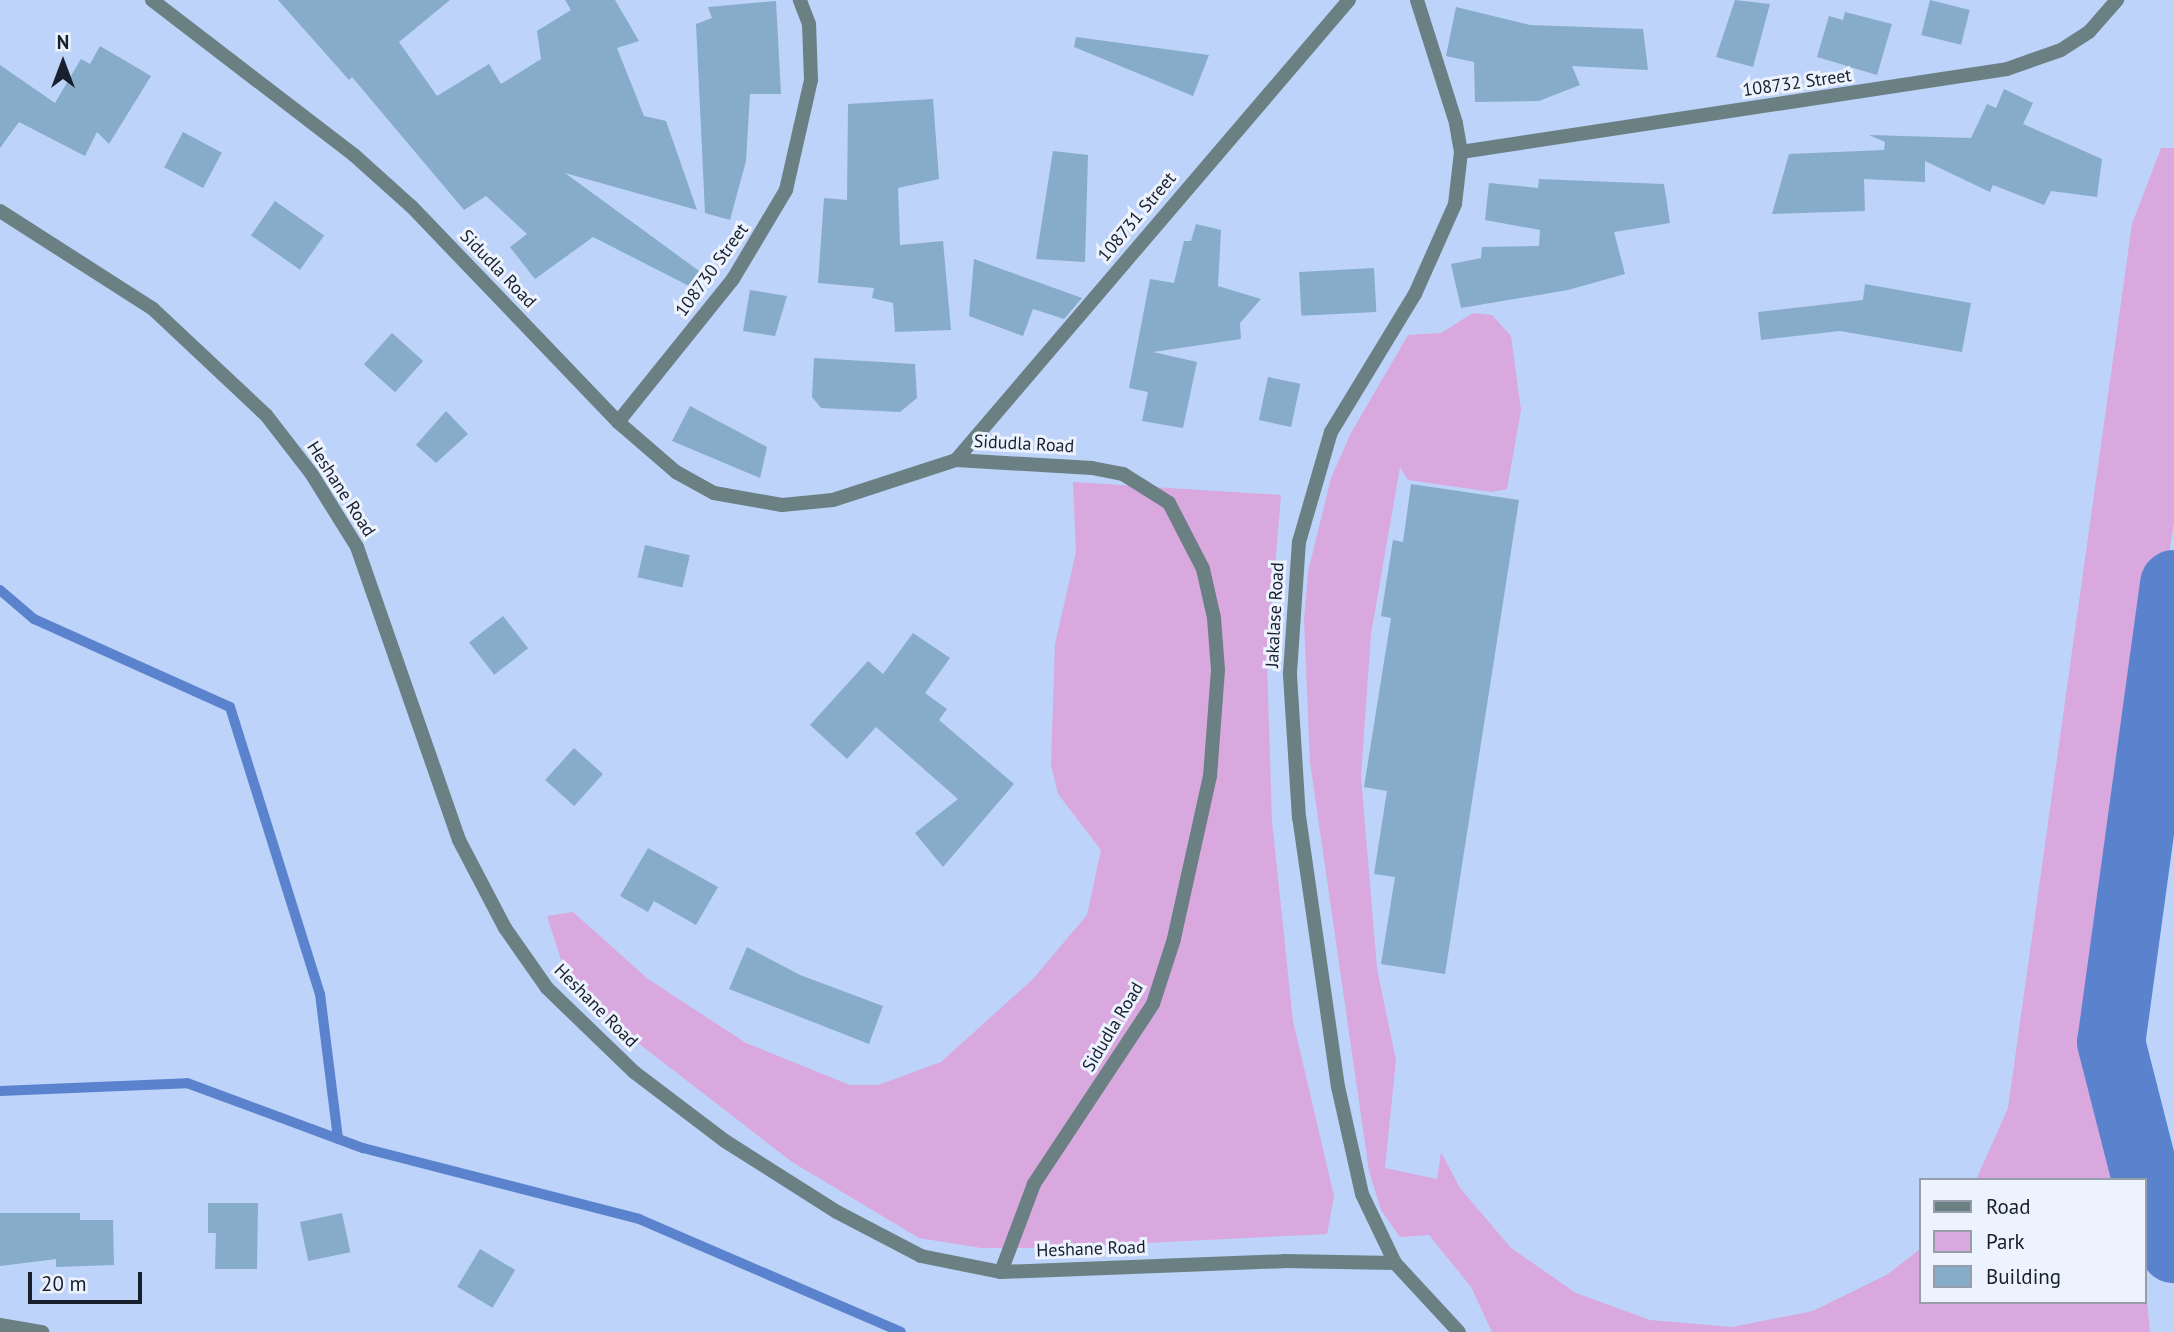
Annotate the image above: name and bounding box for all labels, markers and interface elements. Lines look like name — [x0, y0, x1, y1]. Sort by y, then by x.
north arrow — [28, 28, 98, 98]
text: N — [57, 30, 69, 54]
street label: 108732 Street — [1741, 65, 1853, 101]
street label: 108731 Street — [1093, 168, 1181, 266]
street label: 108730 Street — [671, 219, 753, 321]
street label: Sidudla Road — [455, 225, 541, 313]
street label: Sidudla Road — [973, 431, 1075, 457]
street label: Heshane Road — [302, 437, 380, 541]
street label: Jakalase Road — [1261, 562, 1289, 668]
street label: Heshane Road — [550, 960, 642, 1052]
street label: Sidudla Road — [1078, 978, 1148, 1076]
legend — [1918, 1178, 2146, 1304]
text: Road — [1986, 1193, 2030, 1220]
text: Park — [1986, 1228, 2025, 1255]
street label: Heshane Road — [1036, 1236, 1146, 1262]
scale bar — [32, 1258, 145, 1302]
text: Building — [1986, 1263, 2061, 1290]
text: 20 m — [41, 1270, 87, 1297]

